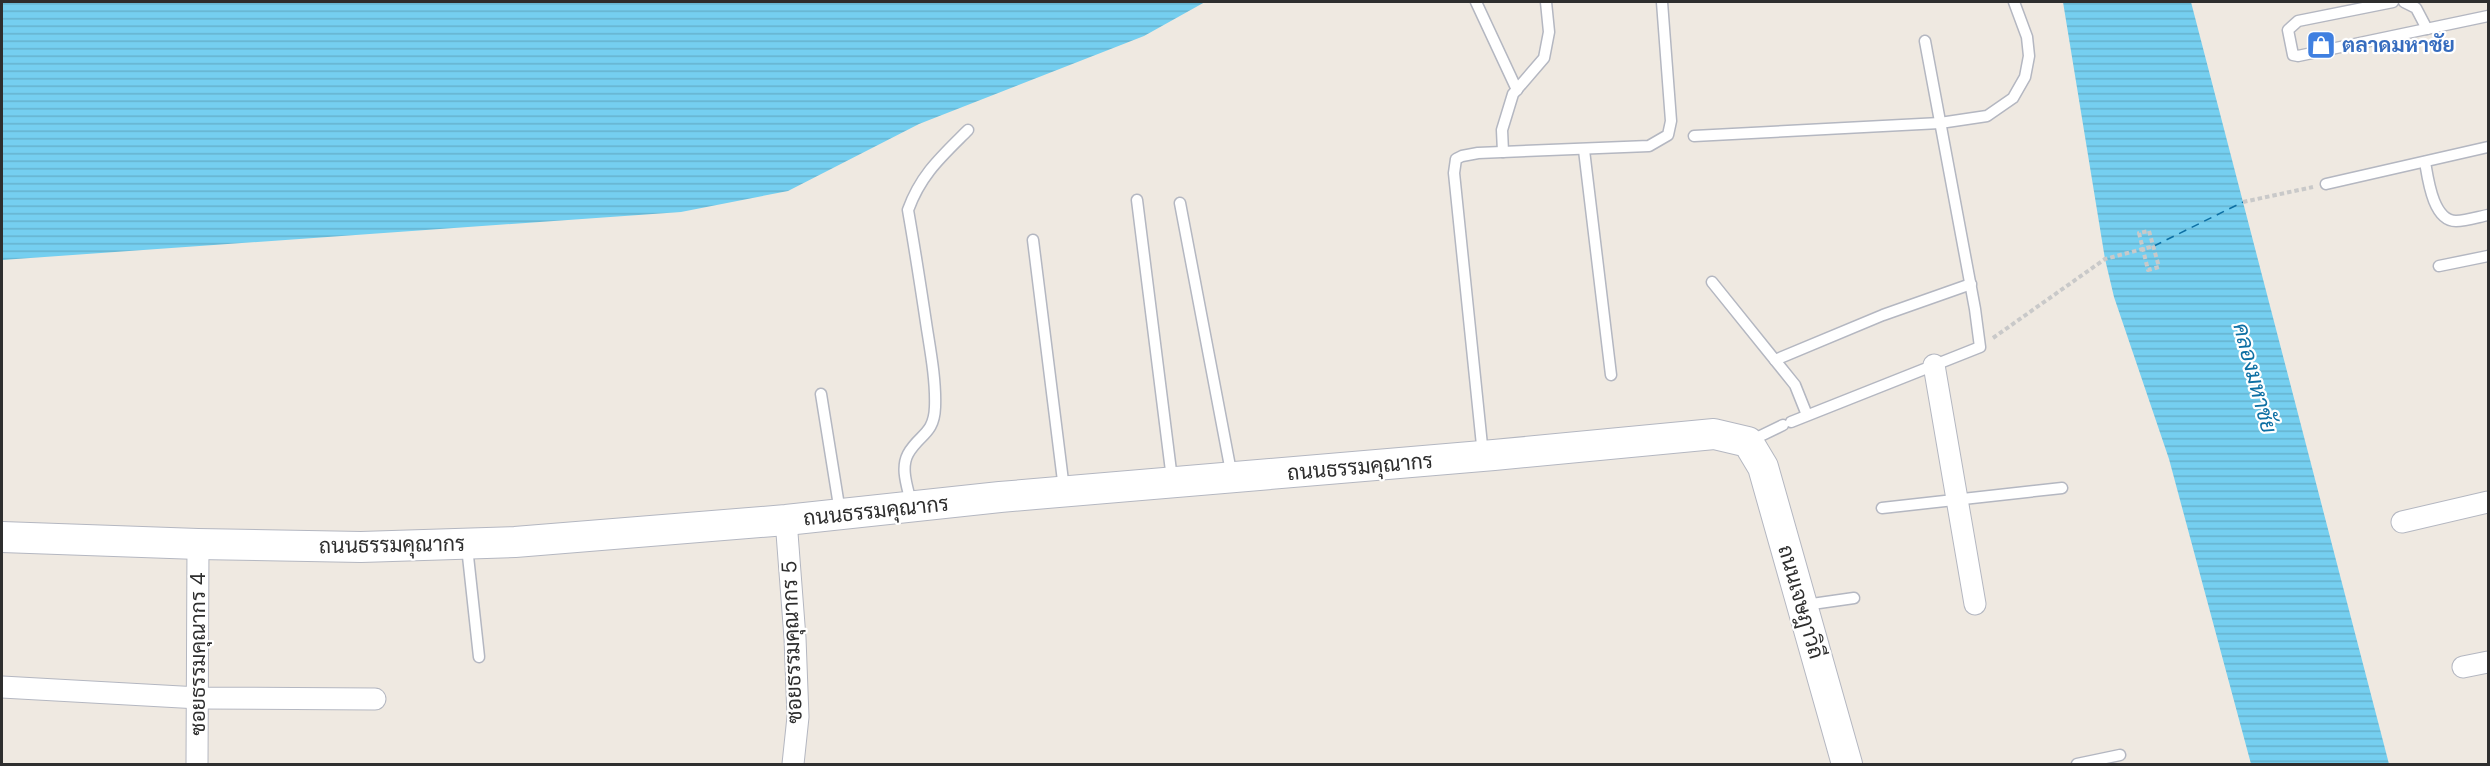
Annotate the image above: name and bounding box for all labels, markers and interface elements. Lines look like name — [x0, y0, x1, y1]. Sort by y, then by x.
shop icon: ตลาดมหาชัย — [2305, 29, 2337, 61]
place label: ตลาดมหาชัย — [2342, 31, 2455, 59]
water label: คลองมหาชัย — [2226, 320, 2284, 437]
street label: ถนนธรรมคุณากร — [1286, 447, 1434, 487]
street label: ถนนธรรมคุณากร — [802, 489, 950, 533]
street label: ถนนธรรมคุณากร — [319, 530, 465, 560]
street label: ถนนเจษฎาวิถี — [1771, 542, 1831, 662]
street label: ซอยธรรมคุณากร 5 — [775, 560, 809, 724]
street label: ซอยธรรมคุณากร 4 — [184, 572, 212, 735]

